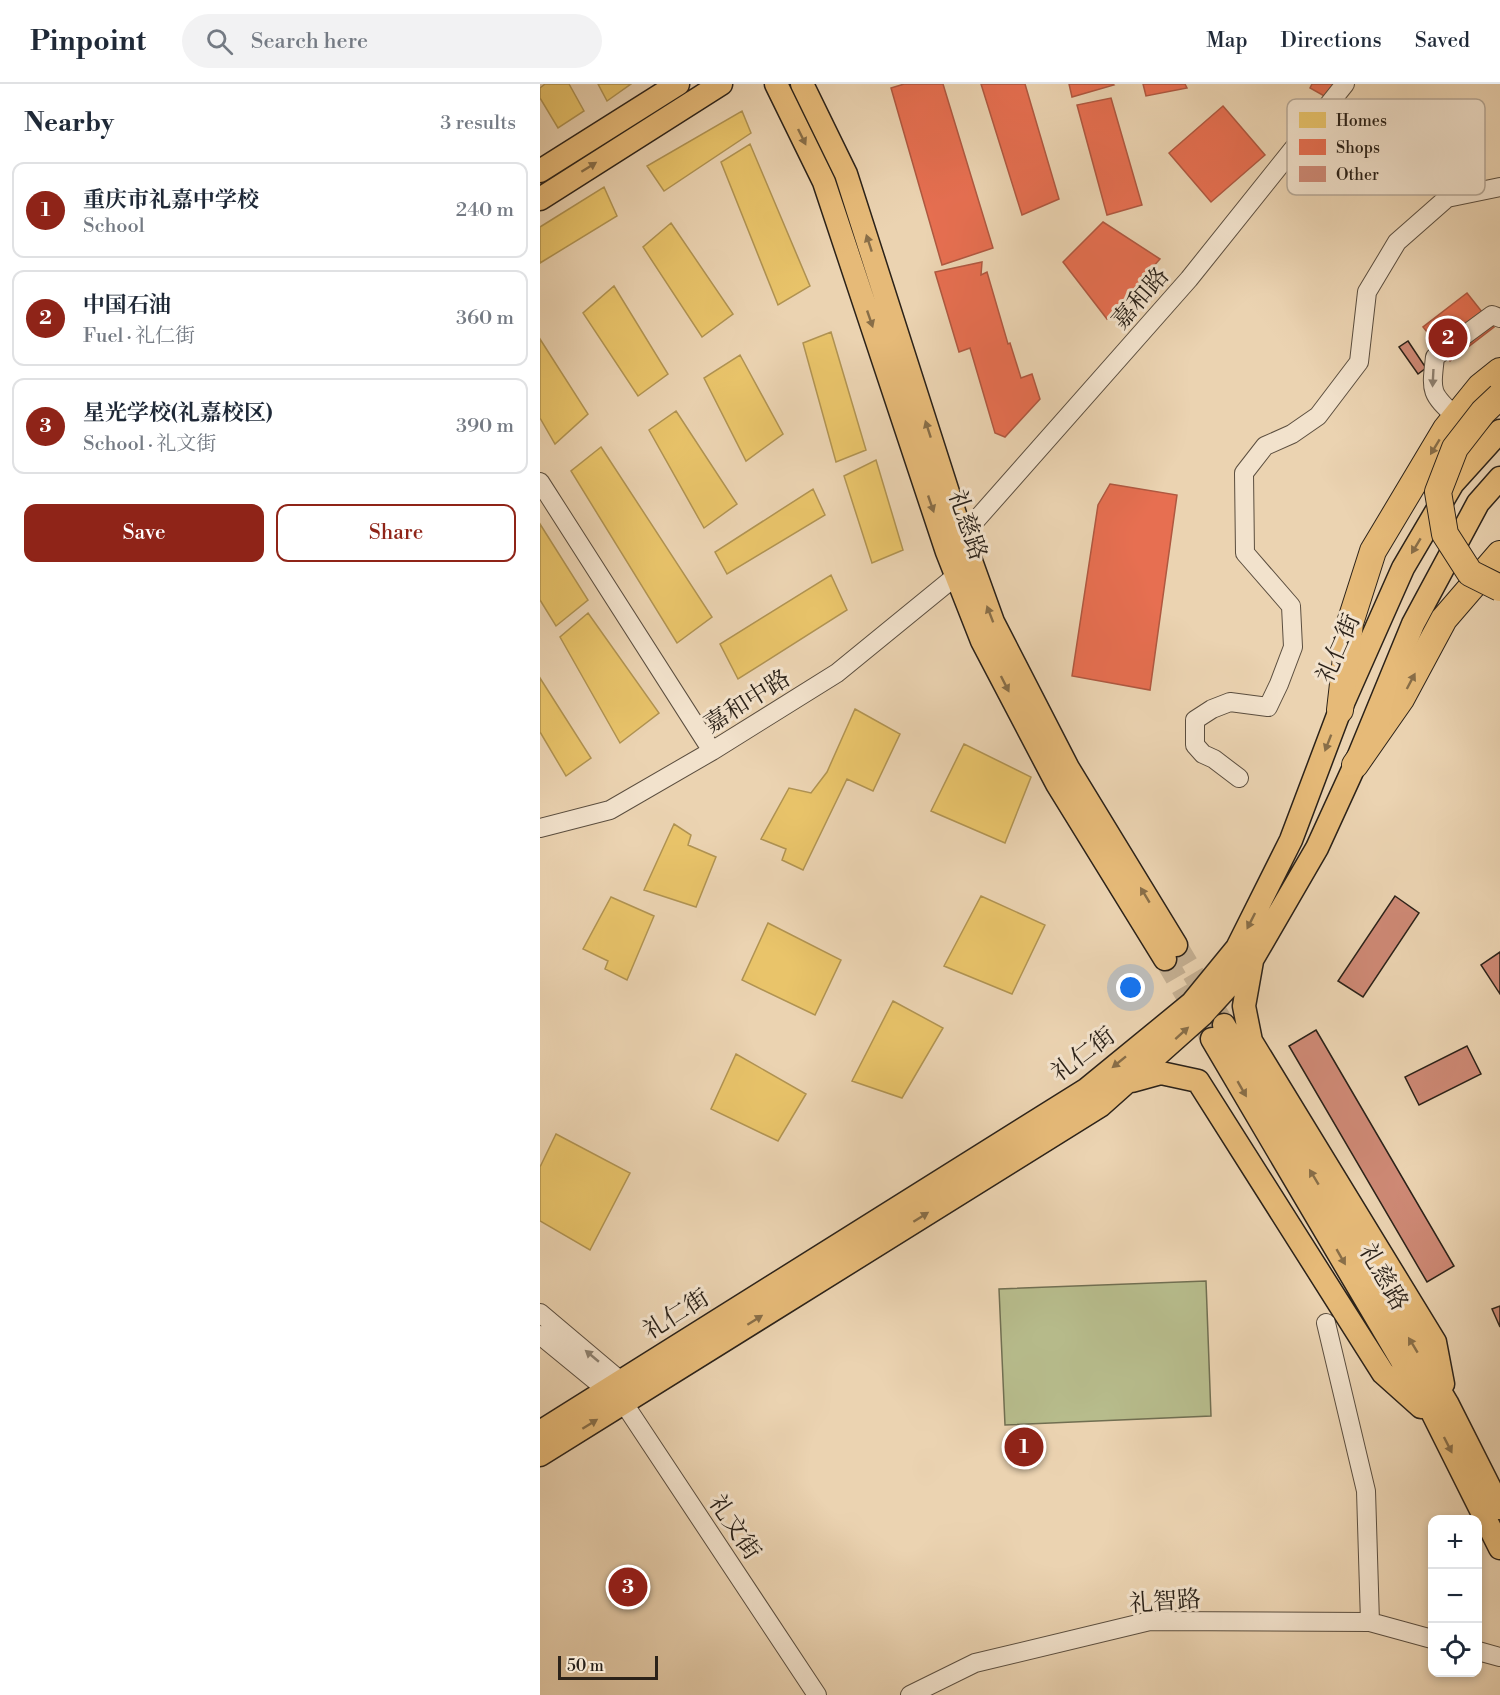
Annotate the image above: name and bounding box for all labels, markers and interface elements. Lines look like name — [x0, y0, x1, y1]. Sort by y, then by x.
search box — [182, 14, 602, 68]
text: Pinpoint — [30, 24, 146, 59]
icon: search — [203, 25, 236, 58]
text: Search here — [251, 28, 368, 55]
text: Map — [1206, 28, 1248, 54]
text: Directions — [1281, 28, 1382, 54]
text: Saved — [1415, 28, 1470, 54]
legend — [1287, 99, 1485, 195]
text: Nearby — [24, 107, 114, 139]
text: 3 results — [440, 111, 516, 136]
text: Homes — [1336, 111, 1387, 131]
one-way arrow — [797, 128, 806, 145]
text: Shops — [1336, 138, 1380, 158]
one-way arrow — [581, 162, 598, 173]
text: Other — [1336, 165, 1379, 185]
text: 重庆市礼嘉中学校 — [83, 187, 259, 214]
text: 1 — [41, 198, 50, 223]
text: 240 m — [456, 198, 514, 223]
text: School — [83, 214, 145, 239]
one-way arrow — [863, 234, 873, 252]
street label: 嘉和路 — [1106, 262, 1176, 336]
text: 中国石油 — [83, 292, 171, 319]
text: 2 — [39, 306, 52, 331]
text: 360 m — [456, 306, 514, 331]
one-way arrow — [865, 310, 875, 328]
pin: 2 — [1428, 316, 1468, 360]
text: Fuel · 礼仁街 — [83, 324, 195, 349]
one-way arrow — [1429, 369, 1438, 388]
text: 星光学校(礼嘉校区) — [83, 400, 273, 427]
text: 3 — [39, 414, 52, 439]
text: 390 m — [456, 414, 514, 439]
one-way arrow — [923, 420, 932, 438]
text: School · 礼文街 — [83, 432, 216, 457]
one-way arrow — [1430, 439, 1441, 455]
street label: 礼慈路 — [941, 486, 993, 564]
one-way arrow — [927, 495, 937, 513]
button: Save — [24, 504, 264, 562]
button: Share — [276, 504, 516, 562]
one-way arrow — [1411, 538, 1421, 555]
one-way arrow — [985, 605, 995, 623]
street label: 礼仁街 — [1311, 609, 1367, 687]
street label: 嘉和中路 — [699, 664, 796, 740]
one-way arrow — [1406, 673, 1416, 690]
one-way arrow — [1000, 676, 1010, 693]
one-way arrow — [1323, 734, 1333, 752]
one-way arrow — [1140, 887, 1151, 903]
one-way arrow — [1246, 913, 1255, 930]
your location — [1116, 973, 1145, 1002]
street label: 礼仁街 — [1046, 1021, 1121, 1088]
one-way arrow — [1174, 1027, 1189, 1040]
one-way arrow — [1112, 1055, 1127, 1068]
one-way arrow — [1237, 1081, 1247, 1098]
one-way arrow — [1309, 1168, 1319, 1185]
one-way arrow — [912, 1212, 929, 1223]
street label: 礼慈路 — [1352, 1239, 1414, 1316]
one-way arrow — [1336, 1249, 1346, 1266]
street label: 礼仁街 — [638, 1283, 715, 1347]
one-way arrow — [747, 1315, 763, 1326]
one-way arrow — [1408, 1337, 1419, 1353]
one-way arrow — [584, 1351, 599, 1363]
one-way arrow — [582, 1418, 598, 1429]
pin: 1 — [1004, 1424, 1044, 1470]
one-way arrow — [1444, 1436, 1453, 1453]
street label: 礼文街 — [702, 1489, 767, 1566]
map controls — [1428, 1515, 1482, 1677]
button: + — [1428, 1515, 1482, 1569]
pin: 3 — [608, 1564, 647, 1610]
button: − — [1428, 1569, 1482, 1623]
street label: 礼智路 — [1128, 1585, 1202, 1619]
button: locate — [1428, 1623, 1482, 1677]
scale bar — [558, 1653, 658, 1680]
text: 50 m — [567, 1656, 604, 1676]

